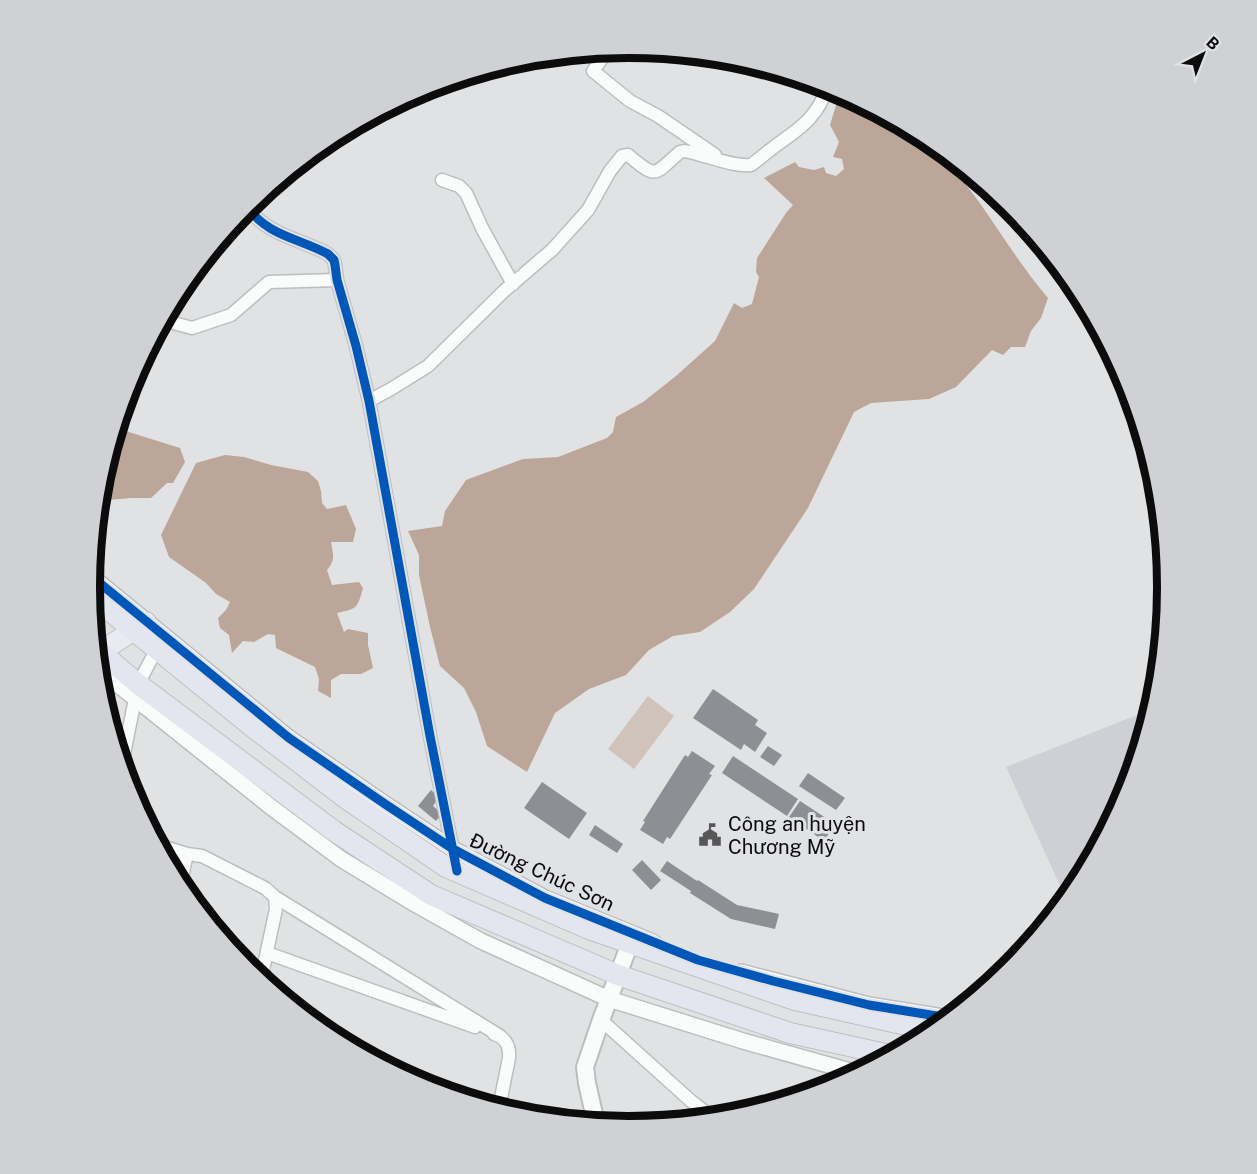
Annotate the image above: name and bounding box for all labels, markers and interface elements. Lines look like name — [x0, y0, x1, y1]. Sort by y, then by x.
north arrow — [1173, 24, 1233, 84]
text: B — [1202, 32, 1223, 54]
place label: Công an huyện Chương Mỹ — [728, 812, 866, 859]
public building icon: Công an huyện Chương Mỹ — [697, 822, 723, 848]
street label: Đường Chúc Sơn — [466, 828, 618, 916]

